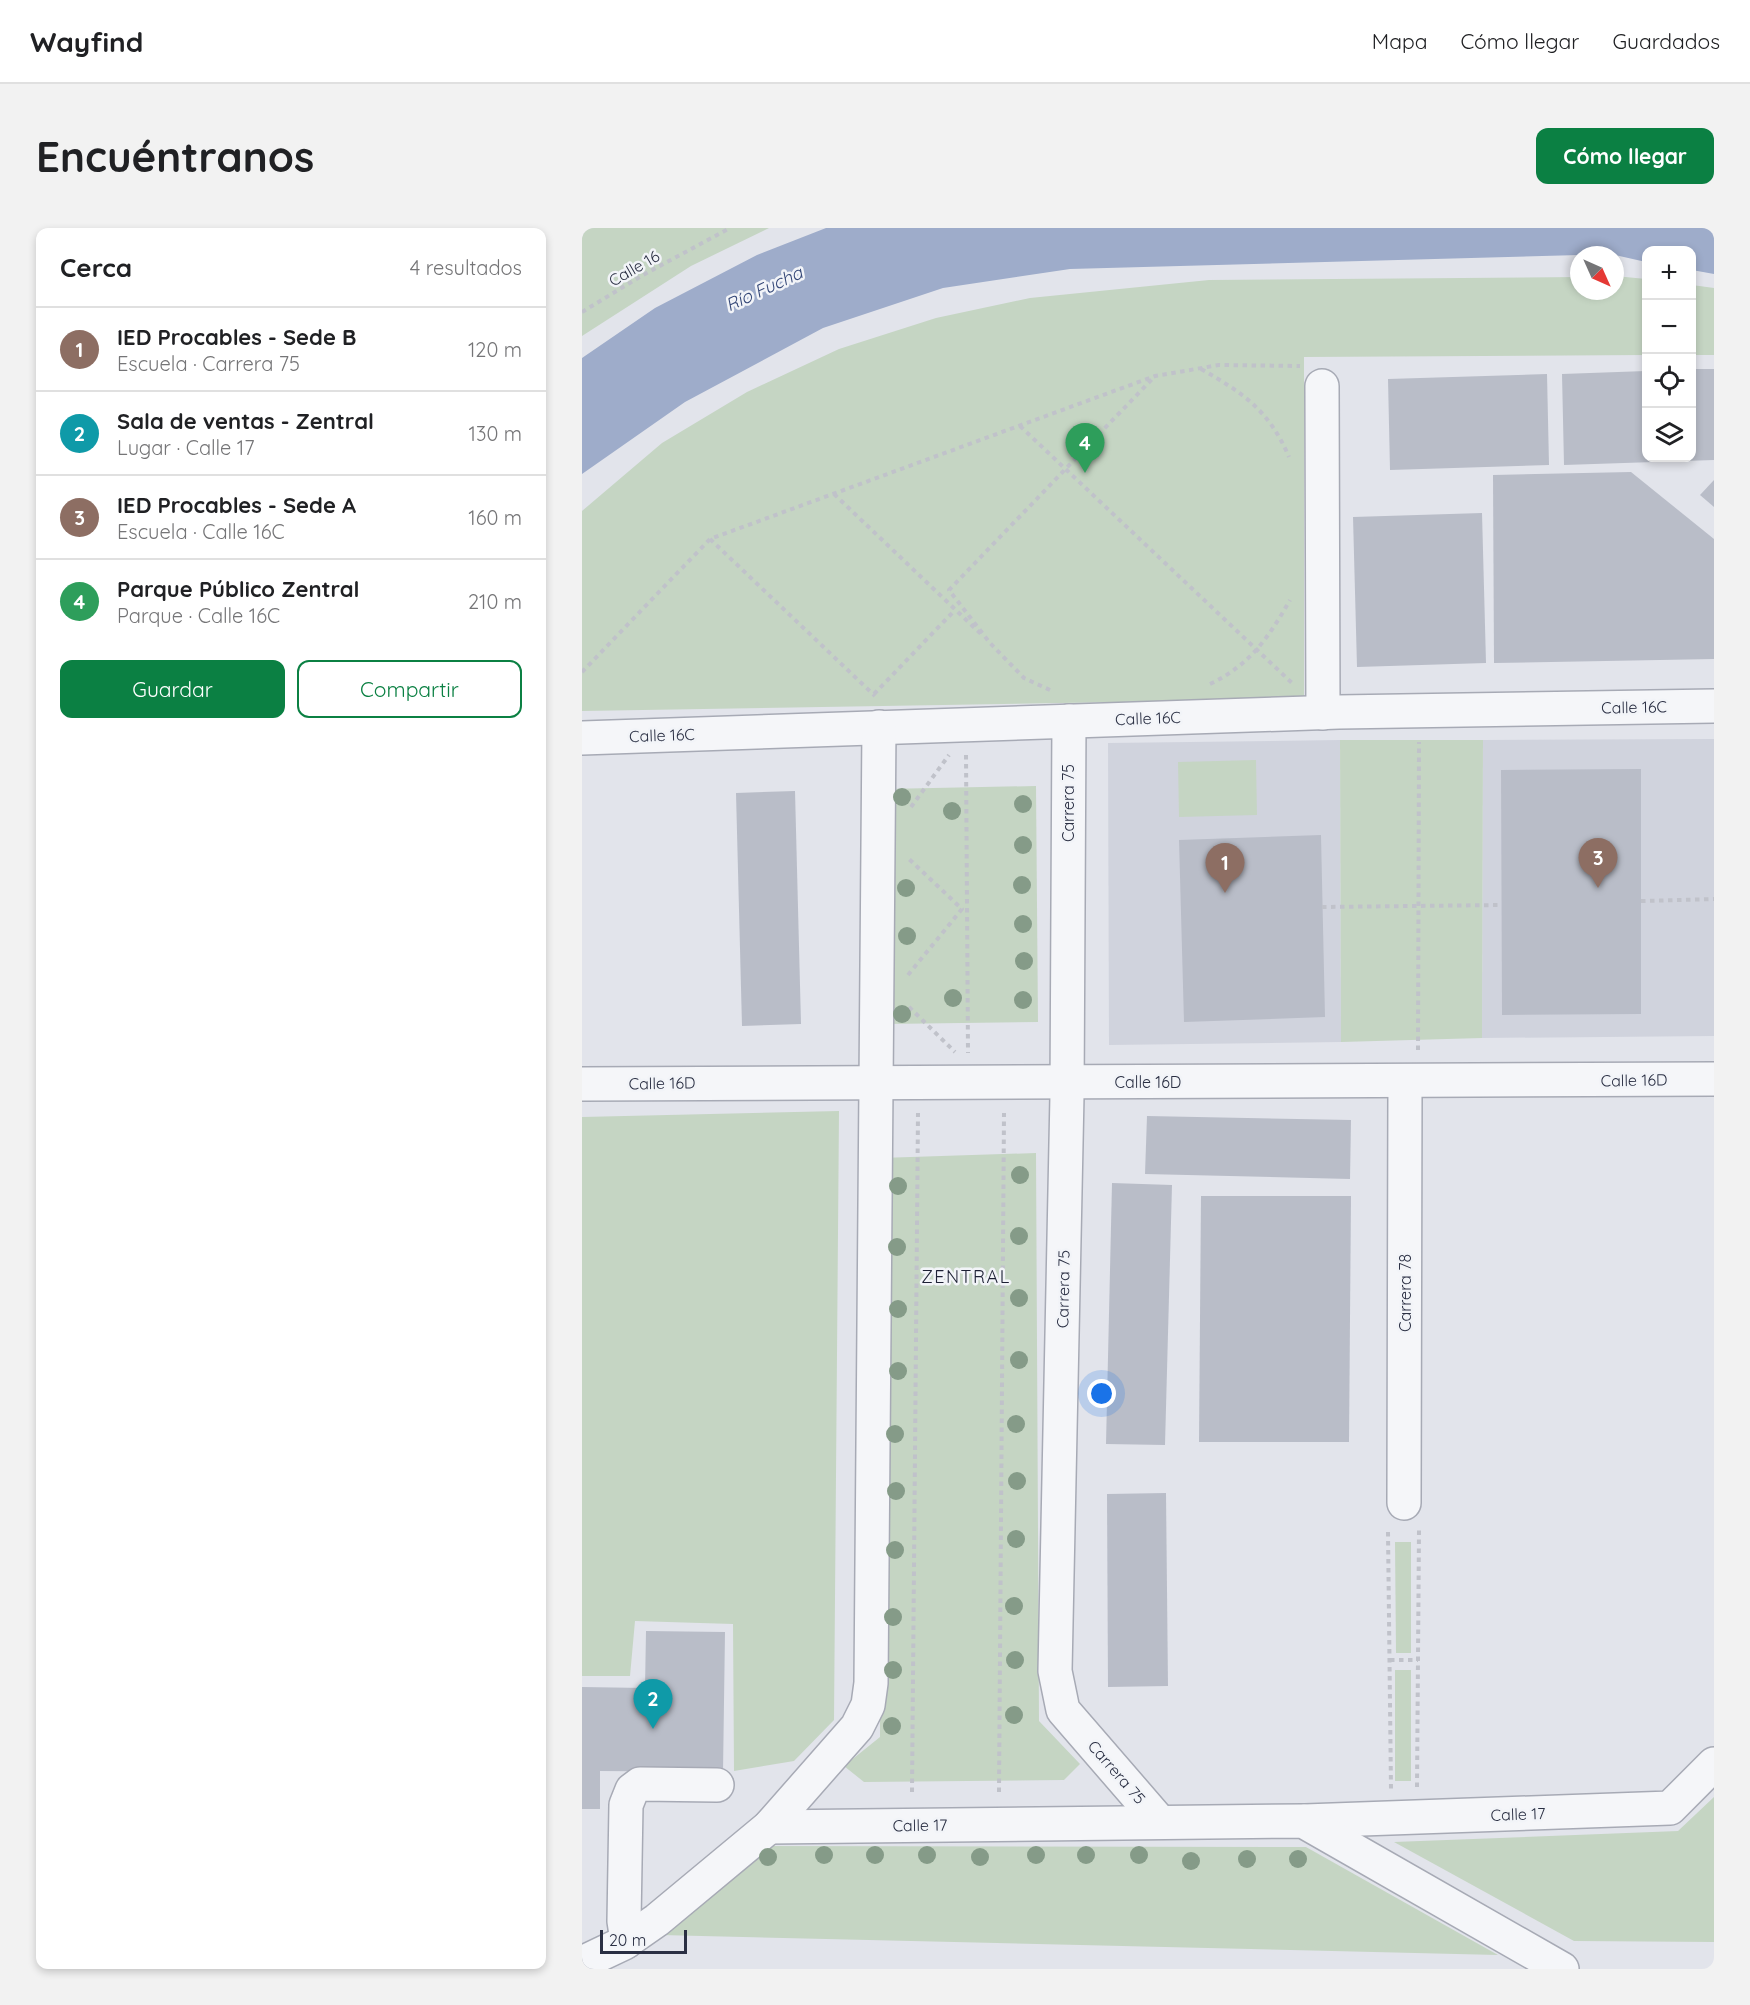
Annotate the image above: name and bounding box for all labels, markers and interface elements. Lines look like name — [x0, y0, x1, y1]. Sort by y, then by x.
text: Wayfind — [30, 24, 143, 59]
text: Mapa — [1372, 28, 1427, 54]
text: Cómo llegar — [1460, 28, 1579, 54]
text: Guardados — [1612, 28, 1720, 54]
button: Cómo llegar — [1536, 128, 1714, 184]
text: Encuéntranos — [36, 130, 314, 183]
street label: Calle 16 — [605, 245, 663, 290]
north arrow — [1570, 246, 1624, 300]
map controls — [1642, 246, 1696, 462]
button: + — [1642, 246, 1696, 300]
text: Cerca — [60, 251, 132, 284]
text: 4 resultados — [410, 255, 522, 280]
water label: Río Fucha — [722, 260, 807, 316]
button: − — [1642, 300, 1696, 354]
text: IED Procables - Sede B — [117, 323, 356, 351]
text: 1 — [76, 337, 83, 362]
text: 120 m — [468, 337, 522, 362]
text: Escuela · Carrera 75 — [117, 351, 300, 376]
button: locate — [1642, 354, 1696, 408]
text: Sala de ventas - Zentral — [117, 407, 374, 435]
button: layers — [1642, 408, 1696, 462]
text: 2 — [74, 421, 85, 446]
text: 130 m — [469, 421, 522, 446]
pin: 4 — [1066, 424, 1104, 473]
text: Lugar · Calle 17 — [117, 435, 254, 460]
text: IED Procables - Sede A — [117, 491, 356, 519]
text: 3 — [74, 505, 85, 530]
text: 160 m — [468, 505, 522, 530]
text: Escuela · Calle 16C — [117, 519, 284, 544]
text: Parque Público Zentral — [117, 575, 360, 603]
text: 4 — [74, 589, 85, 614]
text: 210 m — [468, 589, 522, 614]
text: Parque · Calle 16C — [117, 603, 280, 628]
button: Guardar — [60, 660, 285, 718]
button: Compartir — [297, 660, 522, 718]
street label: Calle 16C — [1601, 696, 1667, 718]
street label: Calle 16C — [1115, 707, 1181, 729]
street label: Calle 16C — [629, 724, 695, 746]
street label: Carrera 75 — [1058, 764, 1078, 842]
pin: 3 — [1578, 838, 1618, 888]
pin: 1 — [1206, 844, 1244, 893]
street label: Calle 16D — [1600, 1069, 1668, 1091]
street label: Calle 16D — [628, 1072, 696, 1094]
street label: Calle 16D — [1115, 1072, 1181, 1092]
street label: Carrera 75 — [1052, 1250, 1074, 1328]
street label: Carrera 78 — [1395, 1254, 1415, 1332]
district label: ZENTRAL — [921, 1265, 1011, 1288]
your location — [1087, 1379, 1116, 1408]
pin: 2 — [634, 1680, 672, 1729]
street label: Carrera 75 — [1084, 1736, 1150, 1808]
street label: Calle 17 — [1490, 1803, 1546, 1825]
street label: Calle 17 — [892, 1815, 948, 1835]
scale bar — [600, 1927, 687, 1954]
text: 20 m — [609, 1930, 646, 1950]

